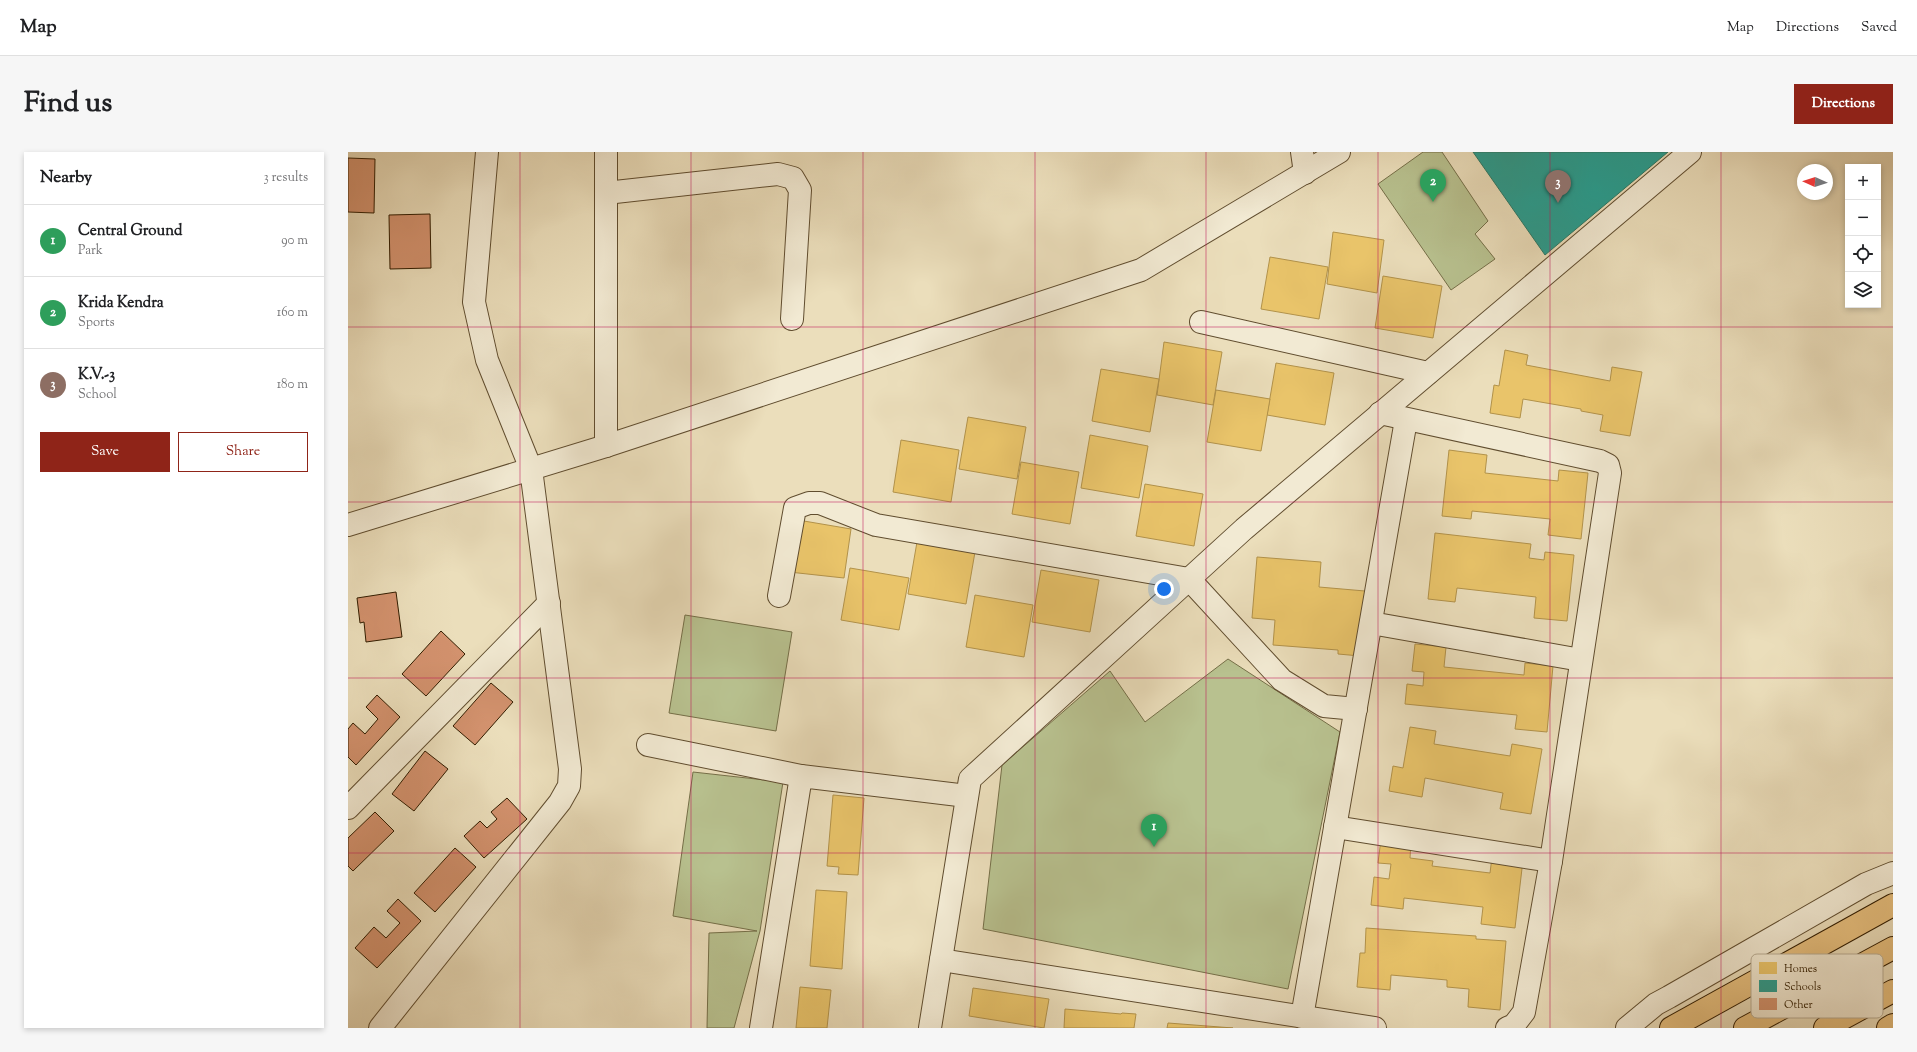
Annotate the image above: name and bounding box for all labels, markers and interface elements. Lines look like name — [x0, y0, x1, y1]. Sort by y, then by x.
text: Map — [20, 14, 57, 41]
text: Map — [1727, 18, 1754, 38]
text: Directions — [1776, 18, 1839, 38]
text: Saved — [1861, 18, 1897, 38]
text: Find us — [24, 84, 112, 124]
button: Directions — [1794, 84, 1893, 124]
north arrow — [1797, 164, 1833, 200]
map controls — [1845, 164, 1881, 308]
button: + — [1845, 164, 1881, 200]
text: Nearby — [40, 166, 92, 190]
text: 3 results — [263, 169, 308, 187]
pin: 2 — [1420, 169, 1446, 202]
pin: 3 — [1545, 170, 1571, 203]
button: − — [1845, 200, 1881, 236]
text: Central Ground — [78, 221, 182, 242]
text: 1 — [51, 232, 55, 250]
text: 90 m — [281, 232, 308, 250]
button: locate — [1845, 236, 1881, 272]
text: Park — [78, 242, 103, 260]
button: layers — [1845, 272, 1881, 308]
text: Krida Kendra — [78, 293, 164, 314]
text: 2 — [50, 304, 56, 322]
text: 160 m — [277, 304, 308, 322]
text: Sports — [78, 314, 115, 332]
text: K.V.-3 — [78, 365, 115, 386]
text: 3 — [50, 376, 56, 394]
text: 180 m — [277, 376, 308, 394]
text: School — [78, 386, 117, 404]
button: Save — [40, 432, 170, 472]
button: Share — [178, 432, 308, 472]
your location — [1154, 579, 1174, 599]
pin: 1 — [1141, 814, 1167, 847]
legend — [1751, 954, 1883, 1018]
text: Homes — [1784, 961, 1817, 977]
text: Schools — [1784, 979, 1821, 995]
text: Other — [1784, 997, 1813, 1013]

